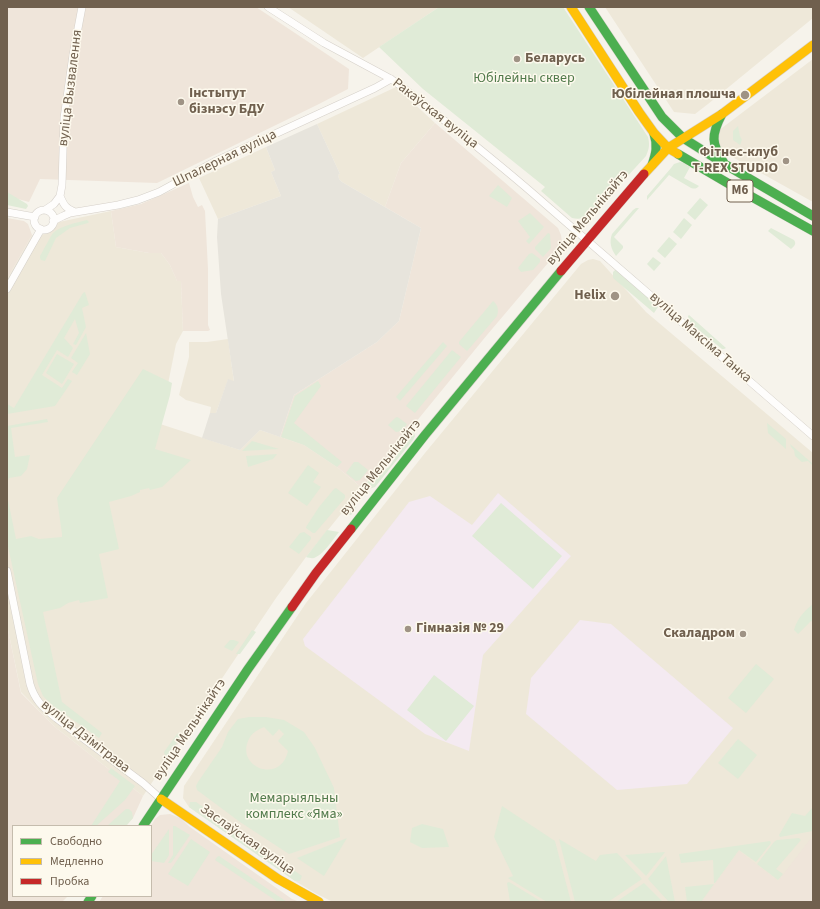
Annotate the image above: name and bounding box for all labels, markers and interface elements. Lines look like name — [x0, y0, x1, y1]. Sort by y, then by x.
street label: вуліца Вызвалення — [55, 29, 87, 147]
place label: Беларусь — [525, 51, 585, 67]
marker: Беларусь — [512, 54, 522, 64]
park label: Юбілейны сквер — [473, 71, 575, 87]
street label: Ракаўская вуліца — [389, 75, 481, 153]
place label: Інстытут бізнэсу БДУ — [189, 86, 264, 118]
place label: Юбілейная плошча — [611, 87, 736, 103]
marker: Юбілейная плошча — [739, 89, 751, 101]
marker: Інстытут бізнэсу БДУ — [176, 97, 186, 107]
street label: Шпалерная вуліца — [170, 127, 280, 191]
place label: Фітнес-клуб T-REX STUDIO — [692, 145, 778, 178]
marker: Фітнес-клуб T-REX STUDIO — [781, 156, 791, 166]
street label: вуліца Мельнікайтэ — [543, 167, 633, 269]
road number: М6 — [727, 180, 753, 202]
place label: Helix — [574, 288, 606, 304]
street label: вуліца Максіма Танка — [646, 289, 754, 387]
marker: Helix — [609, 290, 621, 302]
street label: вуліца Мельнікайтэ — [337, 416, 425, 520]
place label: Гімназія № 29 — [416, 621, 504, 637]
marker: Гімназія № 29 — [403, 624, 413, 634]
place label: Скаладром — [663, 626, 735, 642]
marker: Скаладром — [738, 629, 748, 639]
street label: вуліца Мельнікайтэ — [150, 676, 230, 784]
street label: вуліца Дзімітрава — [37, 697, 133, 777]
park label: Мемарыяльны комплекс «Яма» — [246, 791, 342, 824]
street label: Заслаўская вуліца — [196, 801, 298, 879]
legend — [12, 825, 152, 897]
text: Свободно — [50, 833, 102, 850]
text: Медленно — [50, 853, 104, 870]
text: Пробка — [50, 873, 89, 890]

